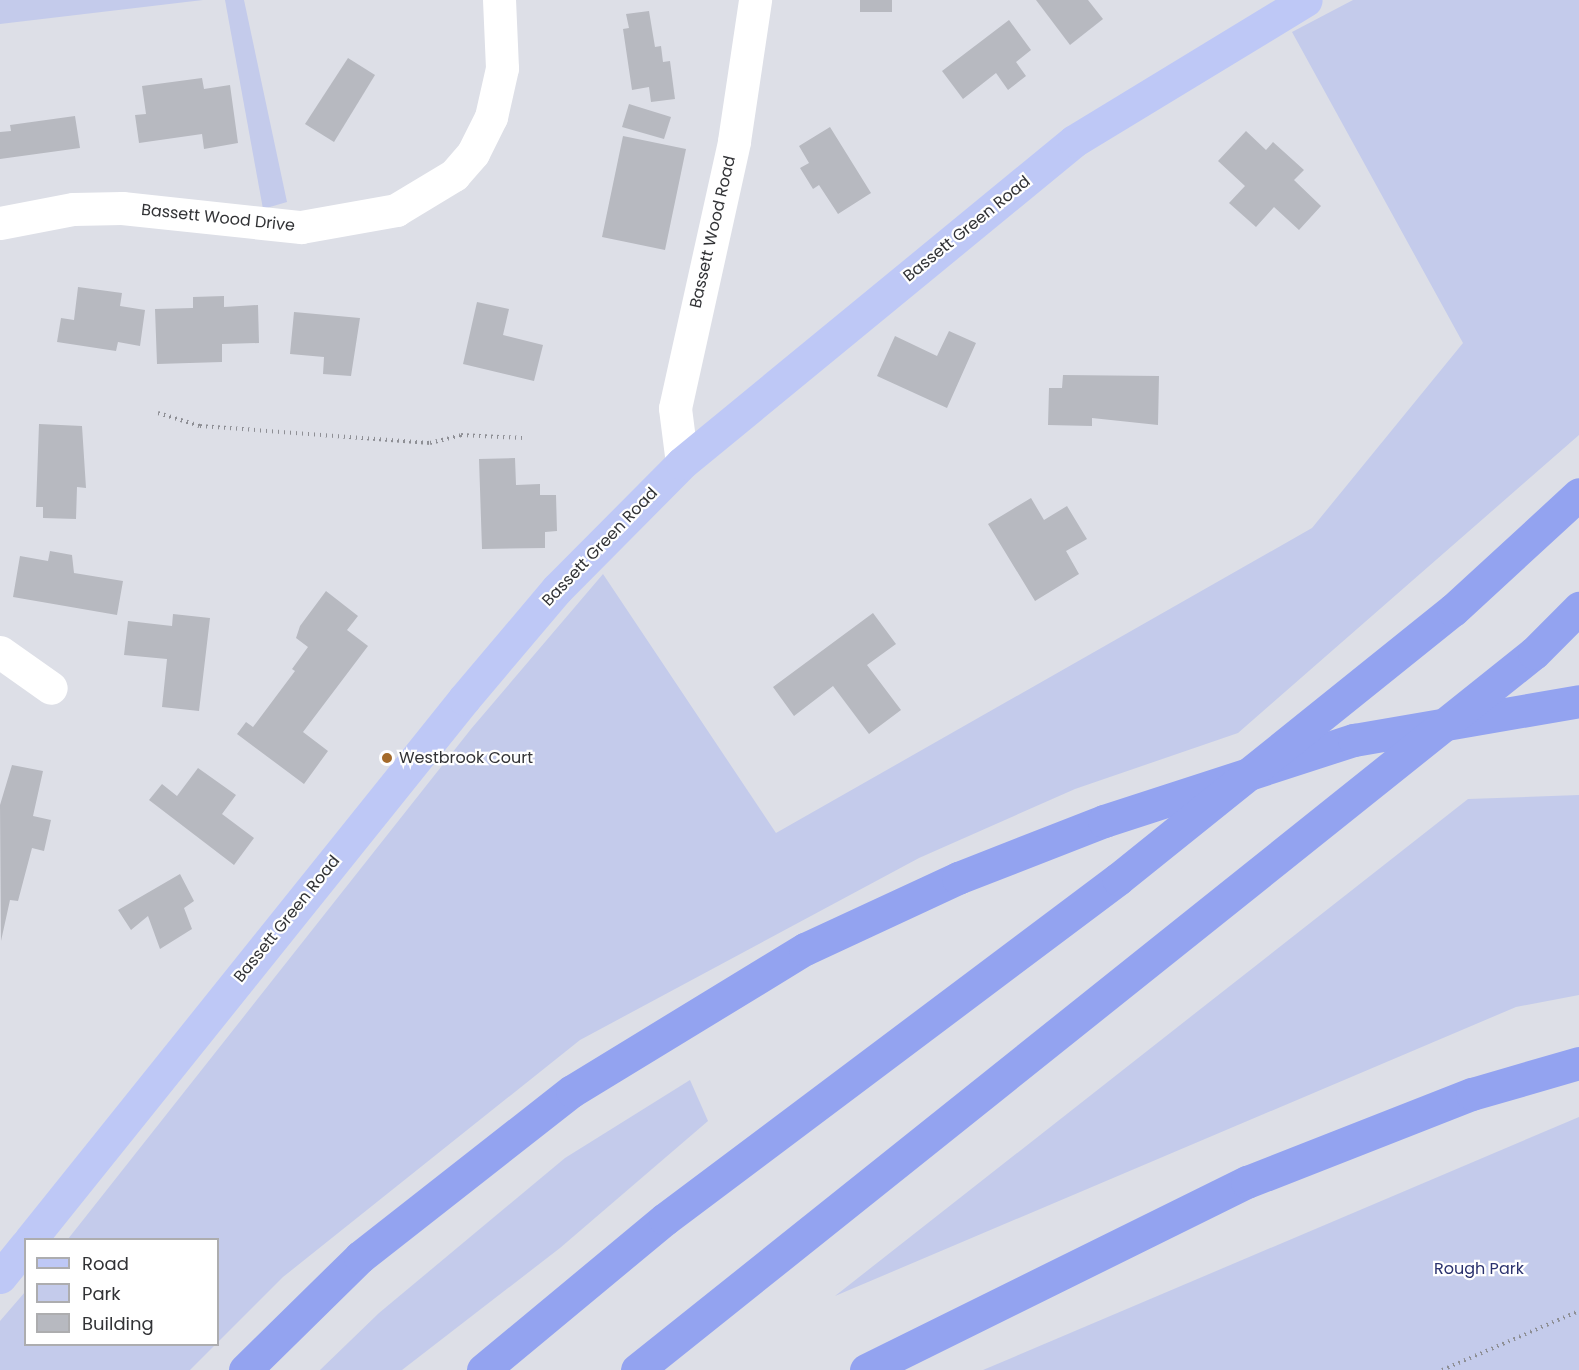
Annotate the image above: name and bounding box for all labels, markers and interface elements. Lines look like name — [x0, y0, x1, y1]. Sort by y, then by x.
street label: Bassett Wood Road — [686, 154, 740, 310]
street label: Bassett Green Road — [900, 172, 1034, 286]
street label: Bassett Wood Drive — [140, 200, 296, 236]
street label: Bassett Green Road — [538, 484, 662, 610]
place label: Westbrook Court — [399, 748, 533, 768]
marker: Westbrook Court — [380, 751, 394, 765]
street label: Bassett Green Road — [230, 852, 344, 986]
legend — [24, 1238, 219, 1346]
text: Road — [82, 1251, 129, 1276]
park label: Rough Park — [1434, 1259, 1524, 1279]
text: Park — [82, 1281, 121, 1306]
text: Building — [82, 1311, 154, 1336]

